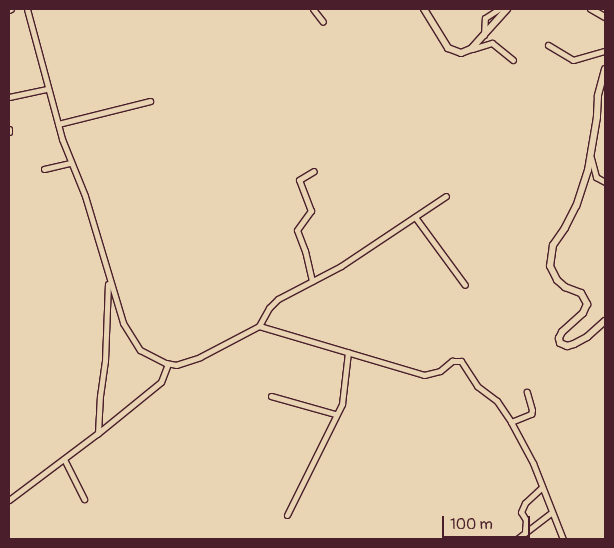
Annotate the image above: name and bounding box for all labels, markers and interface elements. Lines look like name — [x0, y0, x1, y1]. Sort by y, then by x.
scale bar — [444, 506, 532, 538]
text: 100 m — [450, 515, 493, 534]

